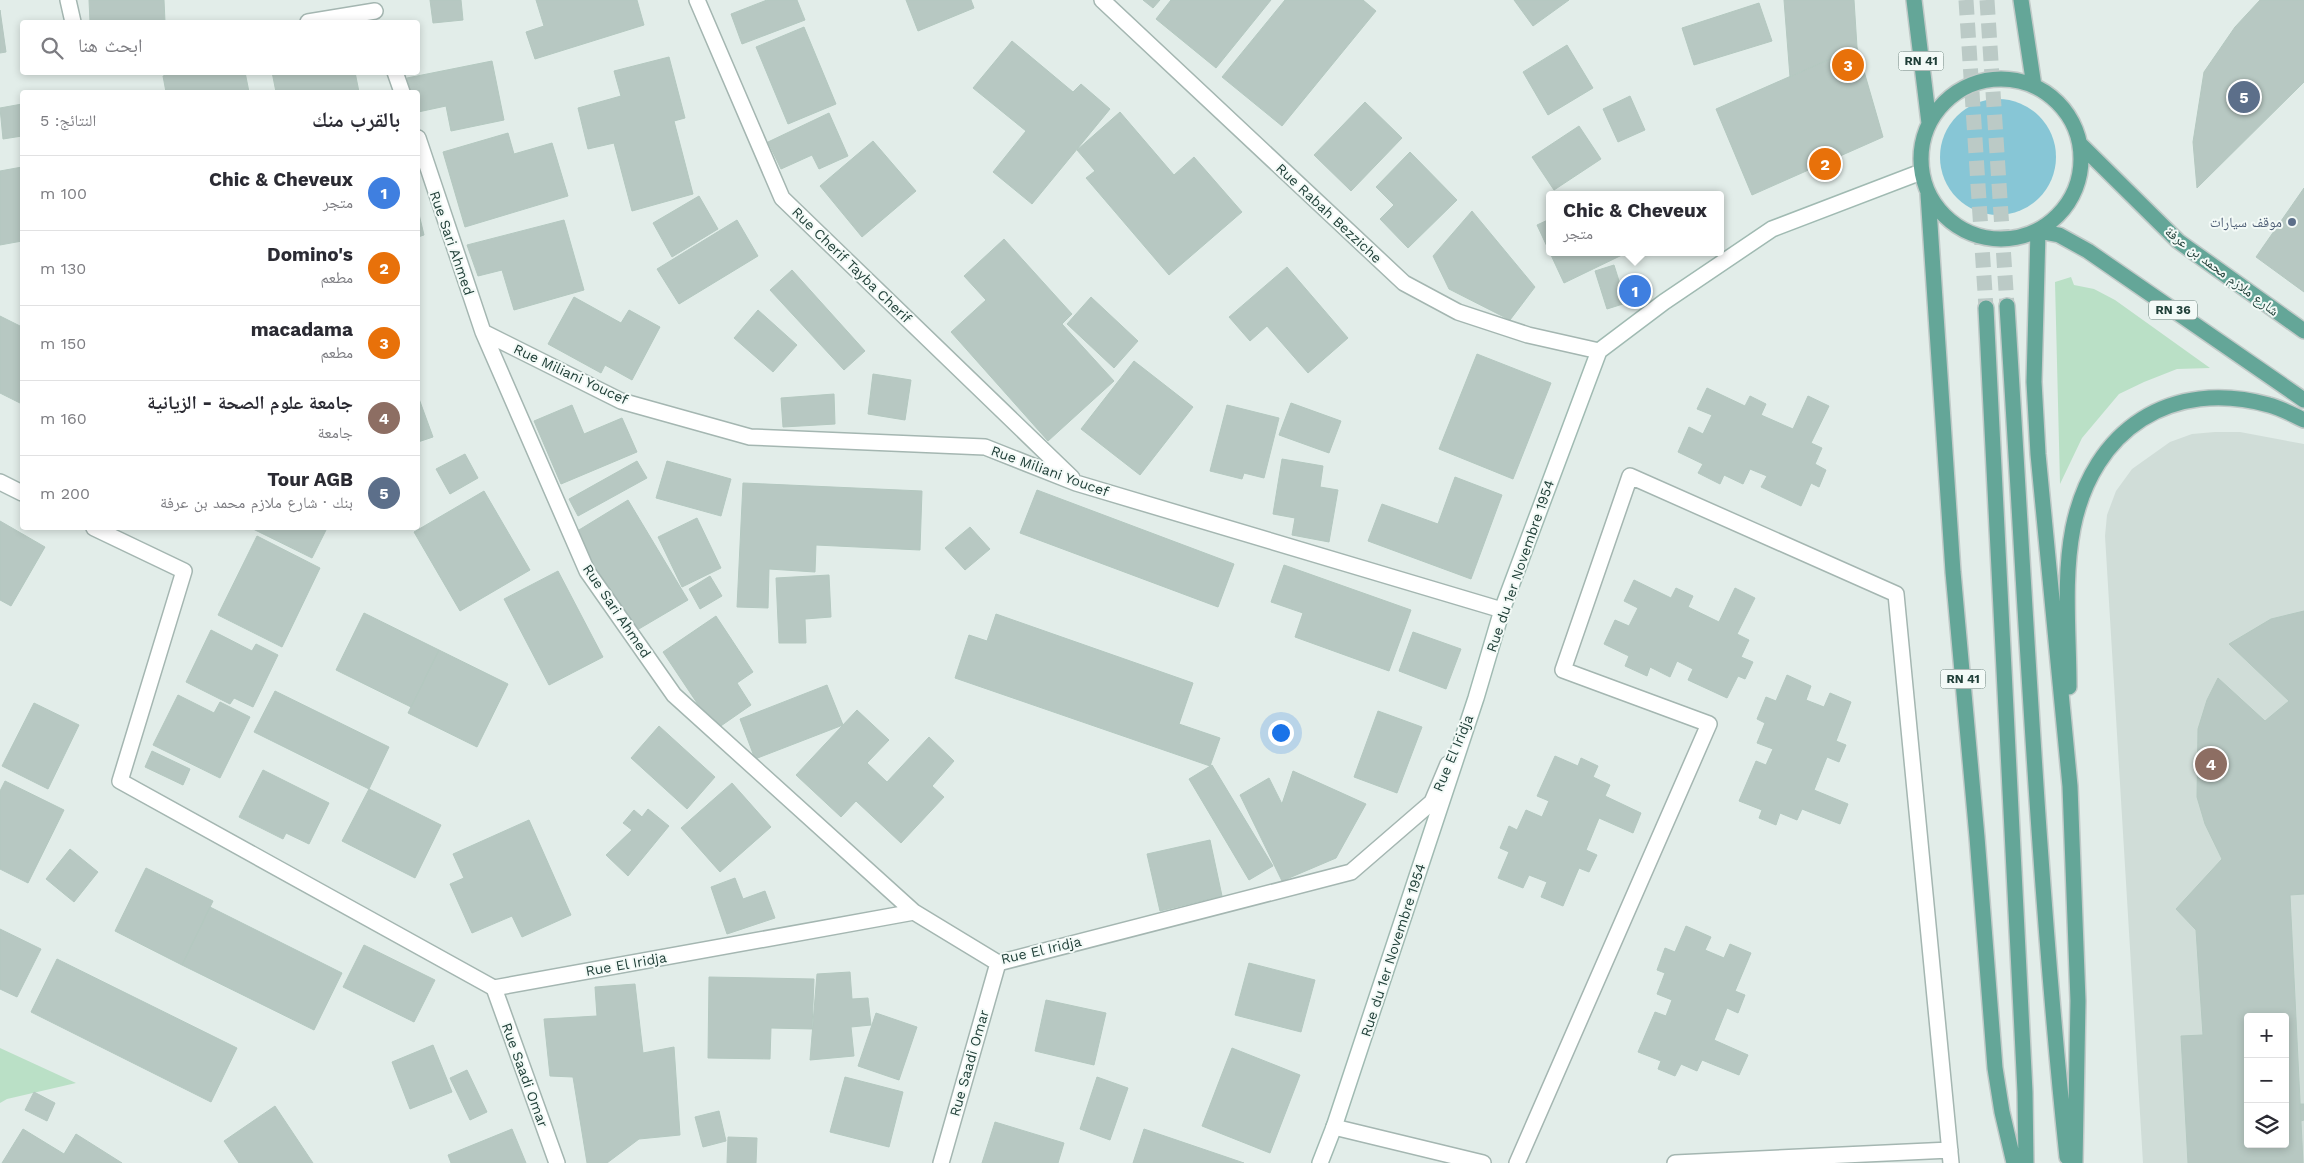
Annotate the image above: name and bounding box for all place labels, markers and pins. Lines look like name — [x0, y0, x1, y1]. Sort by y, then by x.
pin: 3 — [1832, 46, 1864, 84]
pin: 5 — [2228, 78, 2260, 116]
pin: 2 — [1809, 145, 1841, 183]
place label: موقف سيارات — [2210, 214, 2282, 231]
marker: موقف سيارات — [2286, 216, 2298, 228]
pin: 1 — [1619, 272, 1651, 310]
pin: 4 — [2195, 745, 2227, 783]

